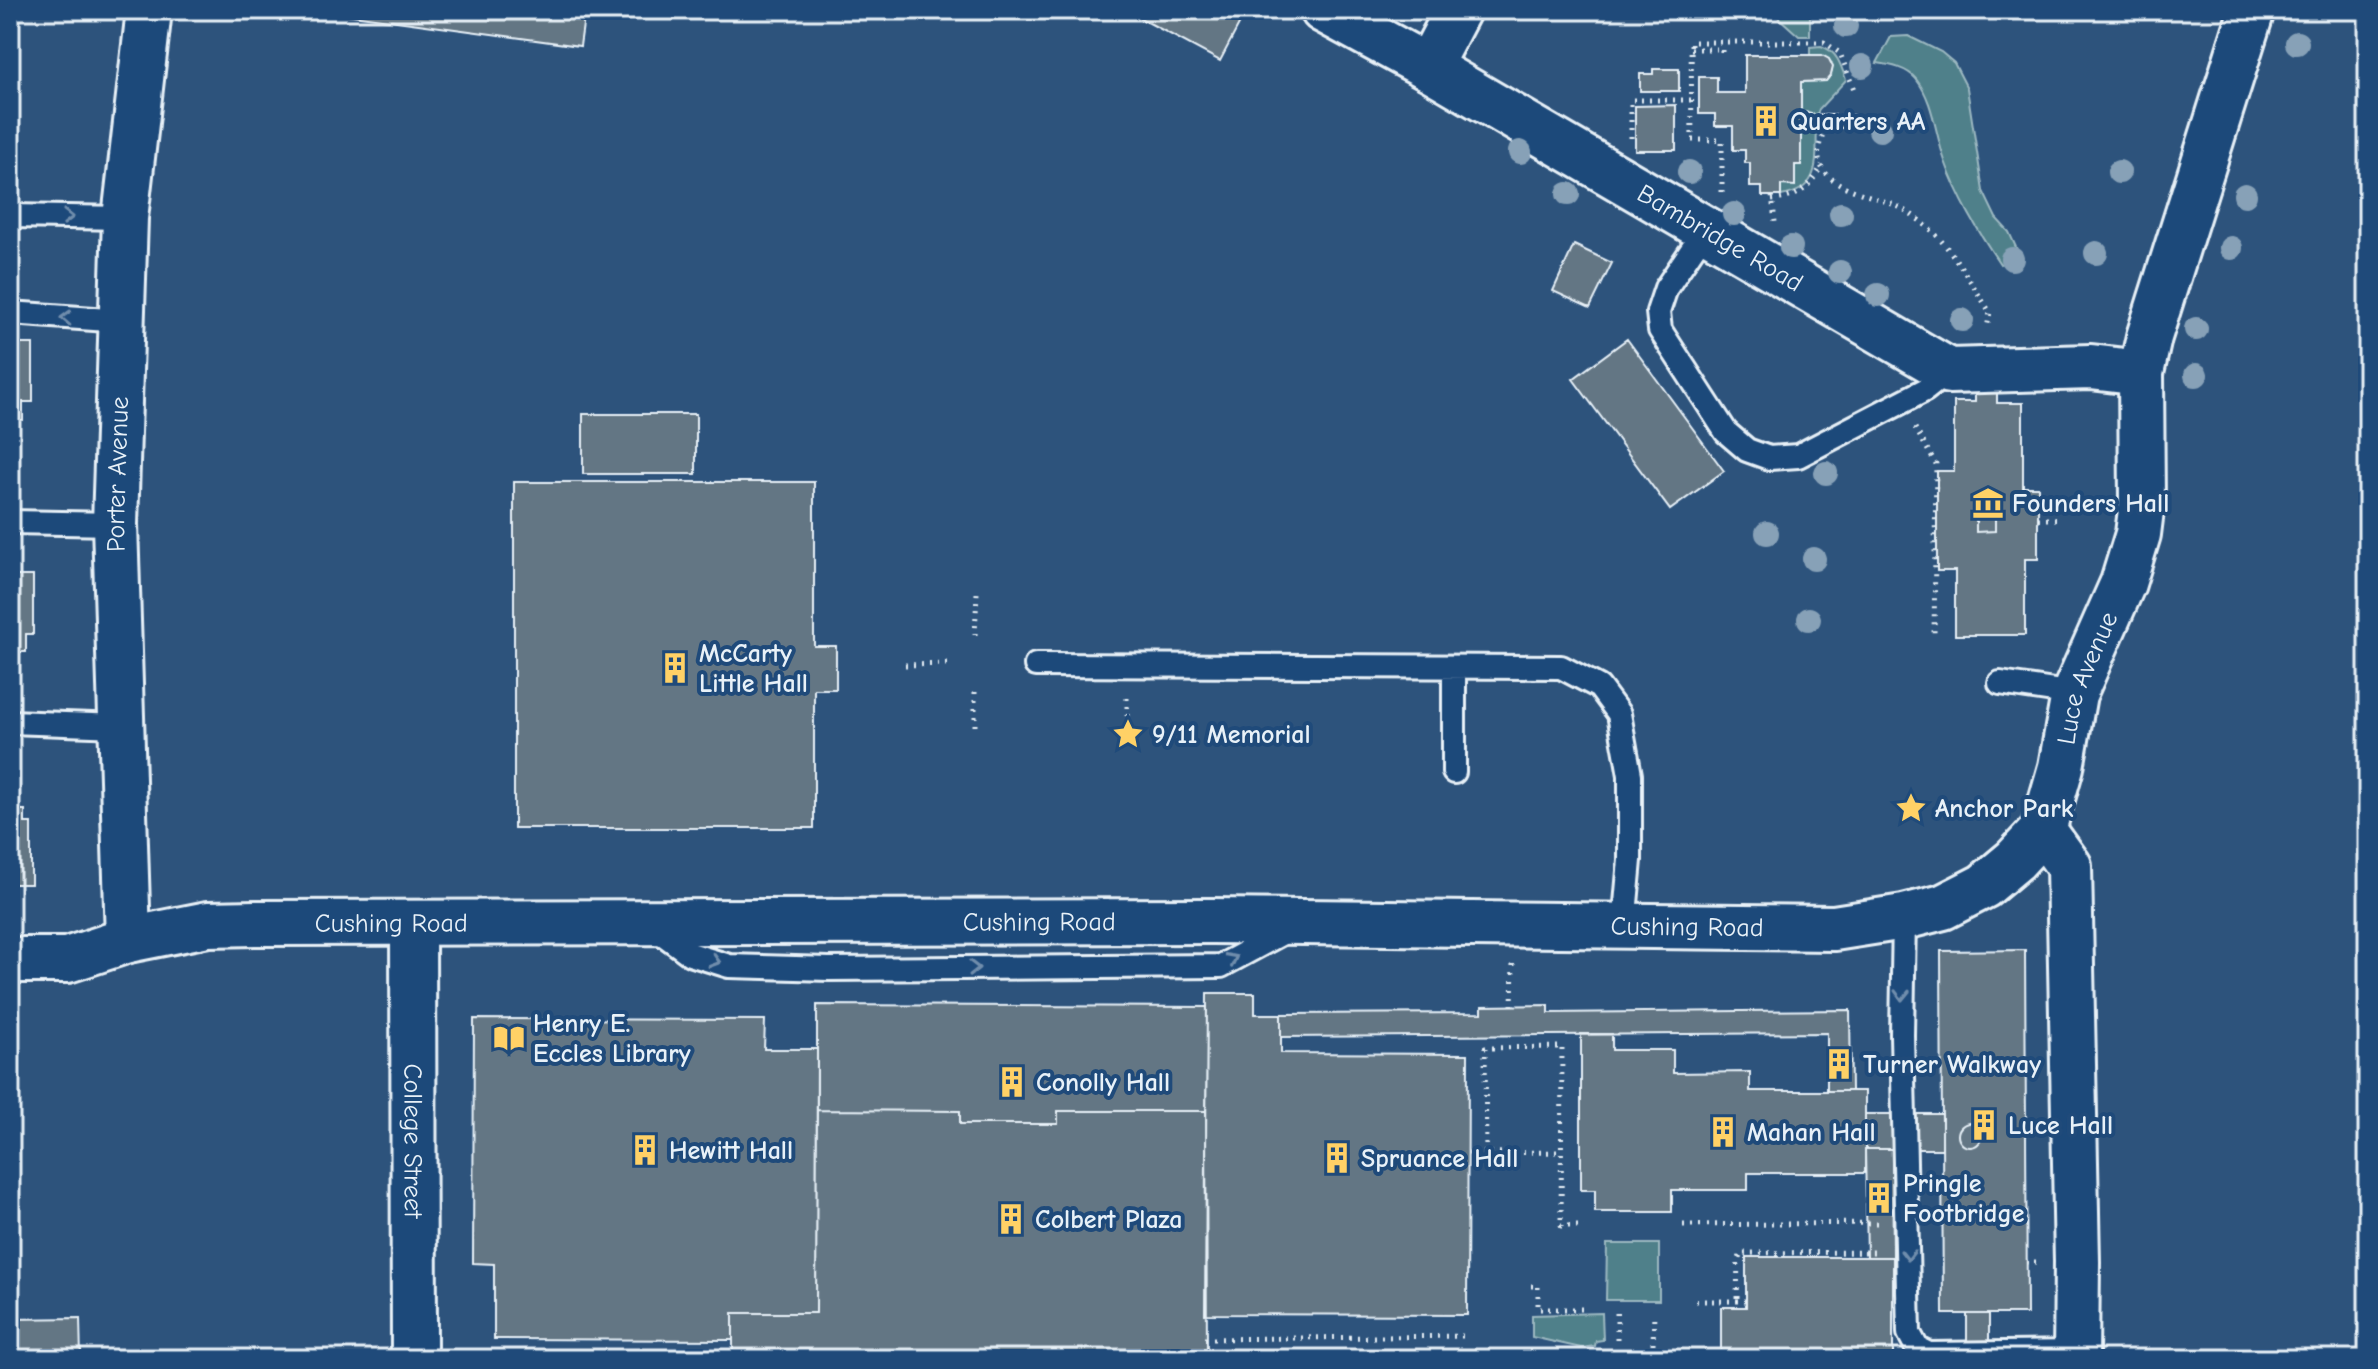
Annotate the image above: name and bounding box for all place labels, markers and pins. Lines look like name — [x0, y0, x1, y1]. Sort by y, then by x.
building icon: Quarters AA — [1749, 104, 1783, 138]
place label: Quarters AA — [1790, 107, 1926, 137]
museum icon: Founders Hall — [1971, 486, 2005, 520]
place label: Founders Hall — [2012, 489, 2169, 519]
place label: McCarty Little Hall — [699, 639, 808, 699]
building icon: McCarty Little Hall — [658, 651, 692, 685]
place icon: 9/11 Memorial — [1111, 717, 1145, 751]
place label: 9/11 Memorial — [1152, 720, 1311, 750]
place icon: Anchor Park — [1894, 791, 1928, 825]
place label: Anchor Park — [1935, 794, 2074, 824]
place label: Henry E. Eccles Library — [533, 1009, 691, 1069]
library icon: Henry E. Eccles Library — [492, 1021, 526, 1055]
building icon: Turner Walkway — [1822, 1047, 1856, 1081]
place label: Turner Walkway — [1863, 1050, 2041, 1080]
building icon: Conolly Hall — [995, 1065, 1029, 1099]
place label: Conolly Hall — [1036, 1068, 1170, 1098]
building icon: Luce Hall — [1967, 1108, 2001, 1142]
place label: Luce Hall — [2008, 1111, 2113, 1141]
building icon: Mahan Hall — [1706, 1115, 1740, 1149]
place label: Mahan Hall — [1747, 1118, 1876, 1148]
building icon: Hewitt Hall — [628, 1133, 662, 1167]
place label: Hewitt Hall — [669, 1136, 793, 1166]
building icon: Spruance Hall — [1320, 1141, 1354, 1175]
place label: Spruance Hall — [1361, 1144, 1518, 1174]
place label: Pringle Footbridge — [1903, 1169, 2025, 1229]
building icon: Pringle Footbridge — [1862, 1181, 1896, 1215]
building icon: Colbert Plaza — [994, 1202, 1028, 1236]
place label: Colbert Plaza — [1035, 1205, 1183, 1235]

